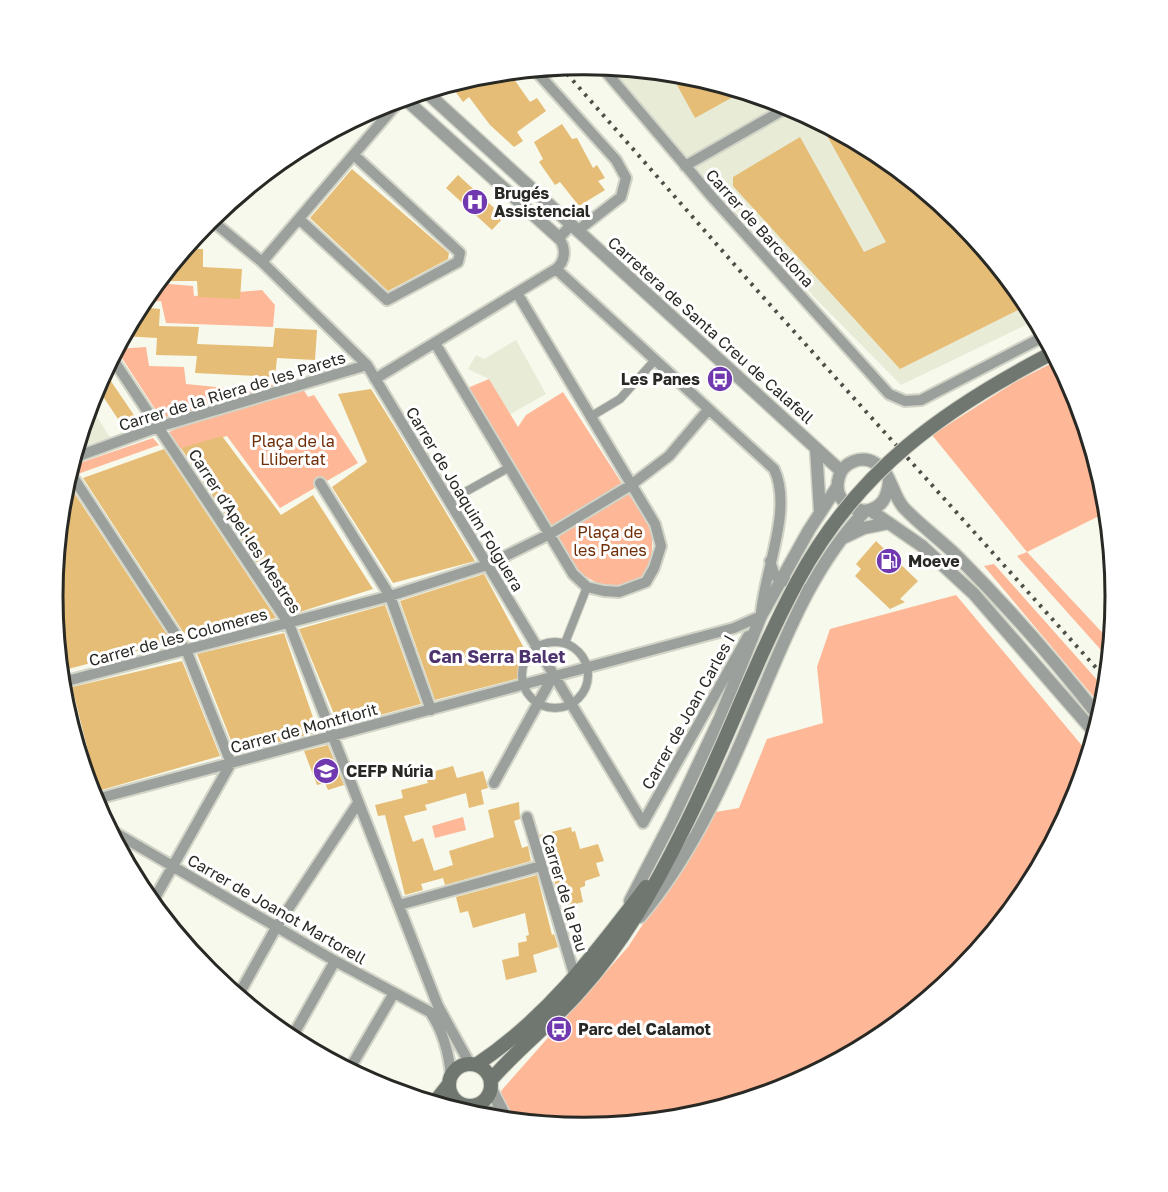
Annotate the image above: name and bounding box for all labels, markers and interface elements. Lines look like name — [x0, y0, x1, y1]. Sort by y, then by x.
street label: Carrer de Barcelona — [702, 165, 818, 291]
place label: Brugés Assistencial — [494, 183, 591, 221]
hospital icon: Brugés Assistencial — [460, 187, 490, 217]
street label: Carretera de Santa Creu de Calafell — [604, 232, 818, 428]
street label: Carrer de la Riera de les Parets — [116, 347, 348, 435]
bus stop icon: Les Panes — [705, 364, 735, 394]
place label: Les Panes — [621, 369, 700, 389]
street label: Carrer de Joaquim Folguera — [402, 403, 528, 595]
park label: Plaça de la Llibertat — [251, 431, 335, 469]
street label: Carrer d'Apel·les Mestres — [184, 445, 306, 617]
park label: Plaça de les Panes — [573, 522, 647, 560]
fuel station icon: Moeve — [874, 546, 904, 576]
place label: Moeve — [908, 551, 960, 571]
street label: Carrer de les Colomeres — [87, 604, 269, 670]
street label: Carrer de Joan Carles I — [637, 631, 739, 793]
district label: Can Serra Balet — [429, 645, 565, 667]
street label: Carrer de Montflorit — [228, 699, 380, 757]
school or university icon: CEFP Núria — [311, 756, 341, 786]
place label: CEFP Núria — [346, 761, 433, 781]
street label: Carrer de la Pau — [538, 832, 592, 954]
street label: Carrer de Joanot Martorell — [184, 850, 370, 968]
bus stop icon: Parc del Calamot — [544, 1014, 574, 1044]
place label: Parc del Calamot — [578, 1019, 711, 1039]

